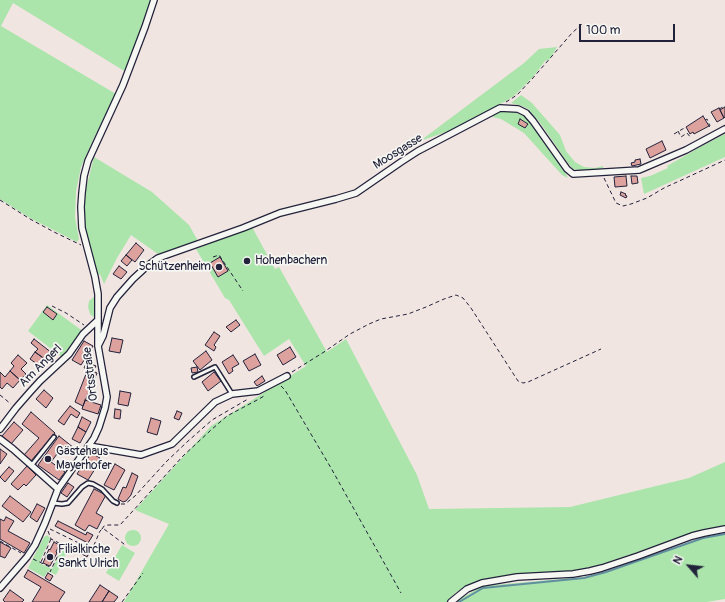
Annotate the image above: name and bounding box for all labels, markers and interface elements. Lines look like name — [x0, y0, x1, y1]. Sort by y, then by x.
scale bar — [581, 16, 677, 42]
text: 100 m — [586, 23, 620, 38]
street label: Moosgasse — [371, 131, 425, 173]
place label: Hohenbachern — [255, 254, 327, 268]
marker: Hohenbachern — [242, 256, 252, 266]
place label: Schützenheim — [138, 260, 211, 274]
marker: Schützenheim — [214, 262, 224, 272]
street label: Am Angerl — [17, 342, 65, 390]
street label: Ortsstraße — [81, 346, 101, 402]
place label: Gästehaus Mayerhofer — [56, 445, 112, 473]
marker: Gästehaus Mayerhofer — [43, 454, 53, 464]
place label: Filialkirche Sankt Ulrich — [58, 543, 118, 571]
north arrow — [669, 546, 709, 586]
marker: Filialkirche Sankt Ulrich — [45, 552, 55, 562]
text: N — [670, 554, 685, 566]

